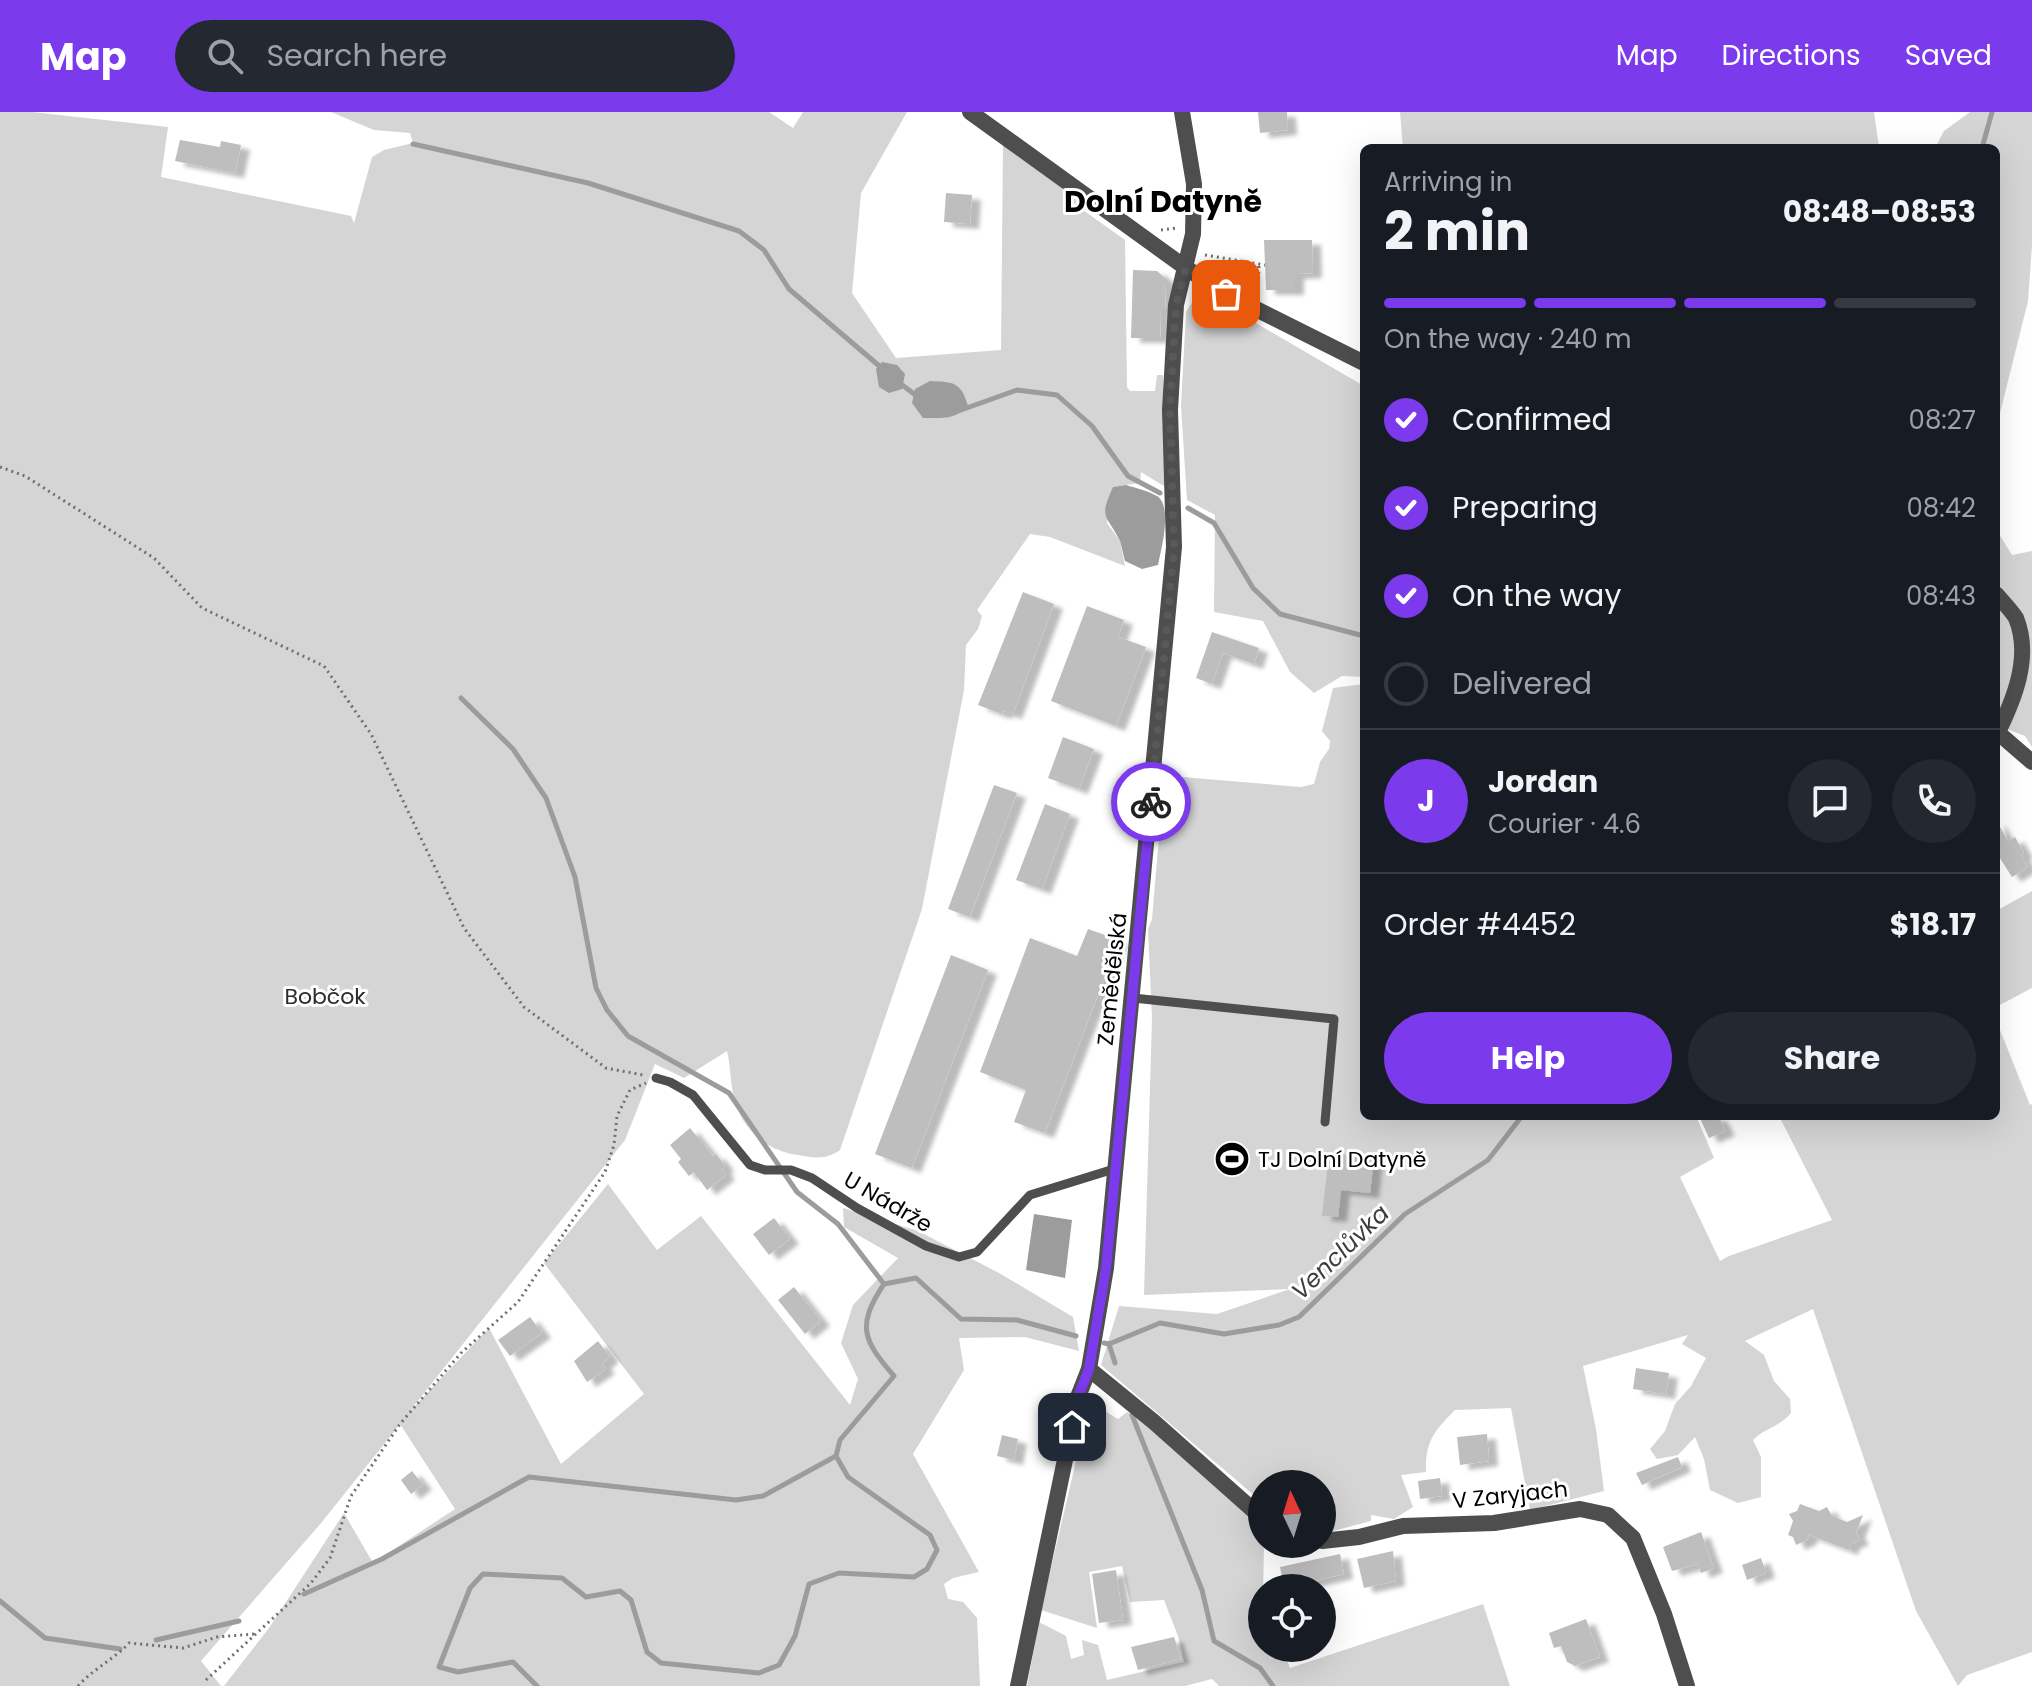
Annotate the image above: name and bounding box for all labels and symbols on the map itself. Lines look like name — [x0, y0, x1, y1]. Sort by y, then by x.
district label: Dolní Datyně — [1064, 180, 1262, 223]
pin — [1192, 260, 1260, 328]
courier — [1111, 762, 1191, 842]
street label: Zemědělská — [1090, 911, 1134, 1047]
park label: Bobčok — [284, 981, 366, 1012]
sports icon: TJ Dolní Datyně — [1213, 1140, 1251, 1178]
place label: TJ Dolní Datyně — [1258, 1144, 1426, 1175]
street label: U Nádrže — [838, 1164, 938, 1240]
water label: Venclůvka — [1284, 1197, 1396, 1307]
pin — [1038, 1393, 1106, 1461]
north arrow — [1248, 1470, 1336, 1558]
street label: V Zaryjach — [1451, 1474, 1569, 1516]

